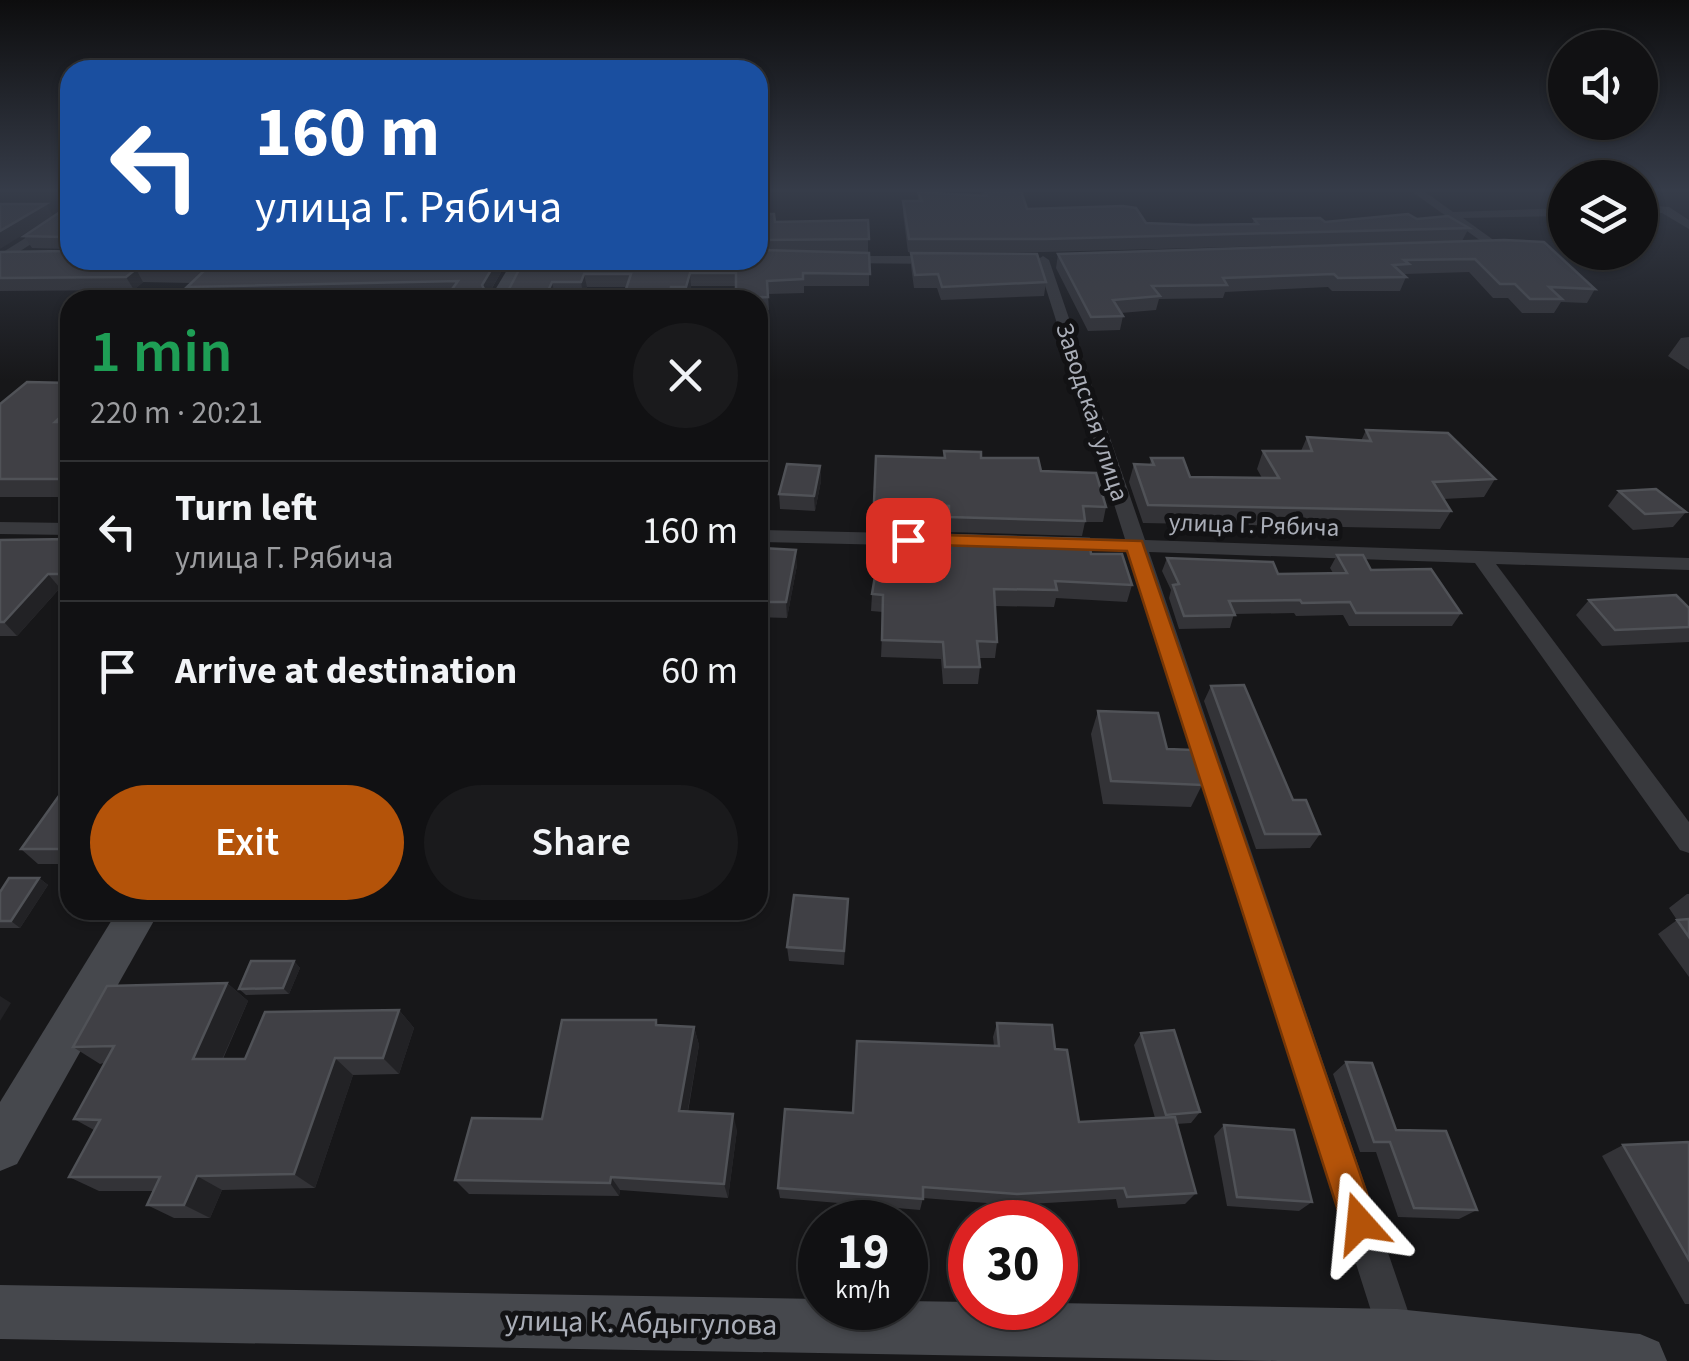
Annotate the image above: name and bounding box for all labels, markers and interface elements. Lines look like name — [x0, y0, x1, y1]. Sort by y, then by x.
map controls — [1548, 30, 1658, 270]
button: sound — [1548, 30, 1658, 140]
text: 160 m — [255, 83, 440, 183]
icon: left — [90, 100, 220, 230]
button: layers — [1548, 160, 1658, 270]
text: улица Г. Рябича — [255, 176, 562, 240]
text: 1 min — [90, 310, 233, 395]
street label: Заводская улица — [1046, 318, 1138, 506]
button: close — [633, 323, 738, 428]
text: 220 m · 20:21 — [90, 390, 263, 436]
text: Turn left — [175, 481, 317, 535]
pin — [866, 498, 951, 583]
icon: left — [90, 504, 145, 559]
text: 160 m — [642, 504, 738, 558]
street label: улица Г. Рябича — [1168, 504, 1340, 546]
icon: arrive — [881, 513, 936, 568]
text: улица Г. Рябича — [175, 535, 393, 581]
icon: arrive — [90, 644, 145, 699]
text: Arrive at destination — [175, 644, 517, 698]
text: 60 m — [661, 644, 738, 698]
button: Exit — [90, 785, 404, 900]
button: Share — [424, 785, 738, 900]
position arrow — [1308, 1171, 1412, 1275]
speed limit sign: 30 — [948, 1200, 1078, 1330]
text: 19 — [837, 1217, 889, 1288]
text: km/h — [835, 1272, 891, 1308]
street label: улица К. Абдыгулова — [504, 1299, 778, 1347]

